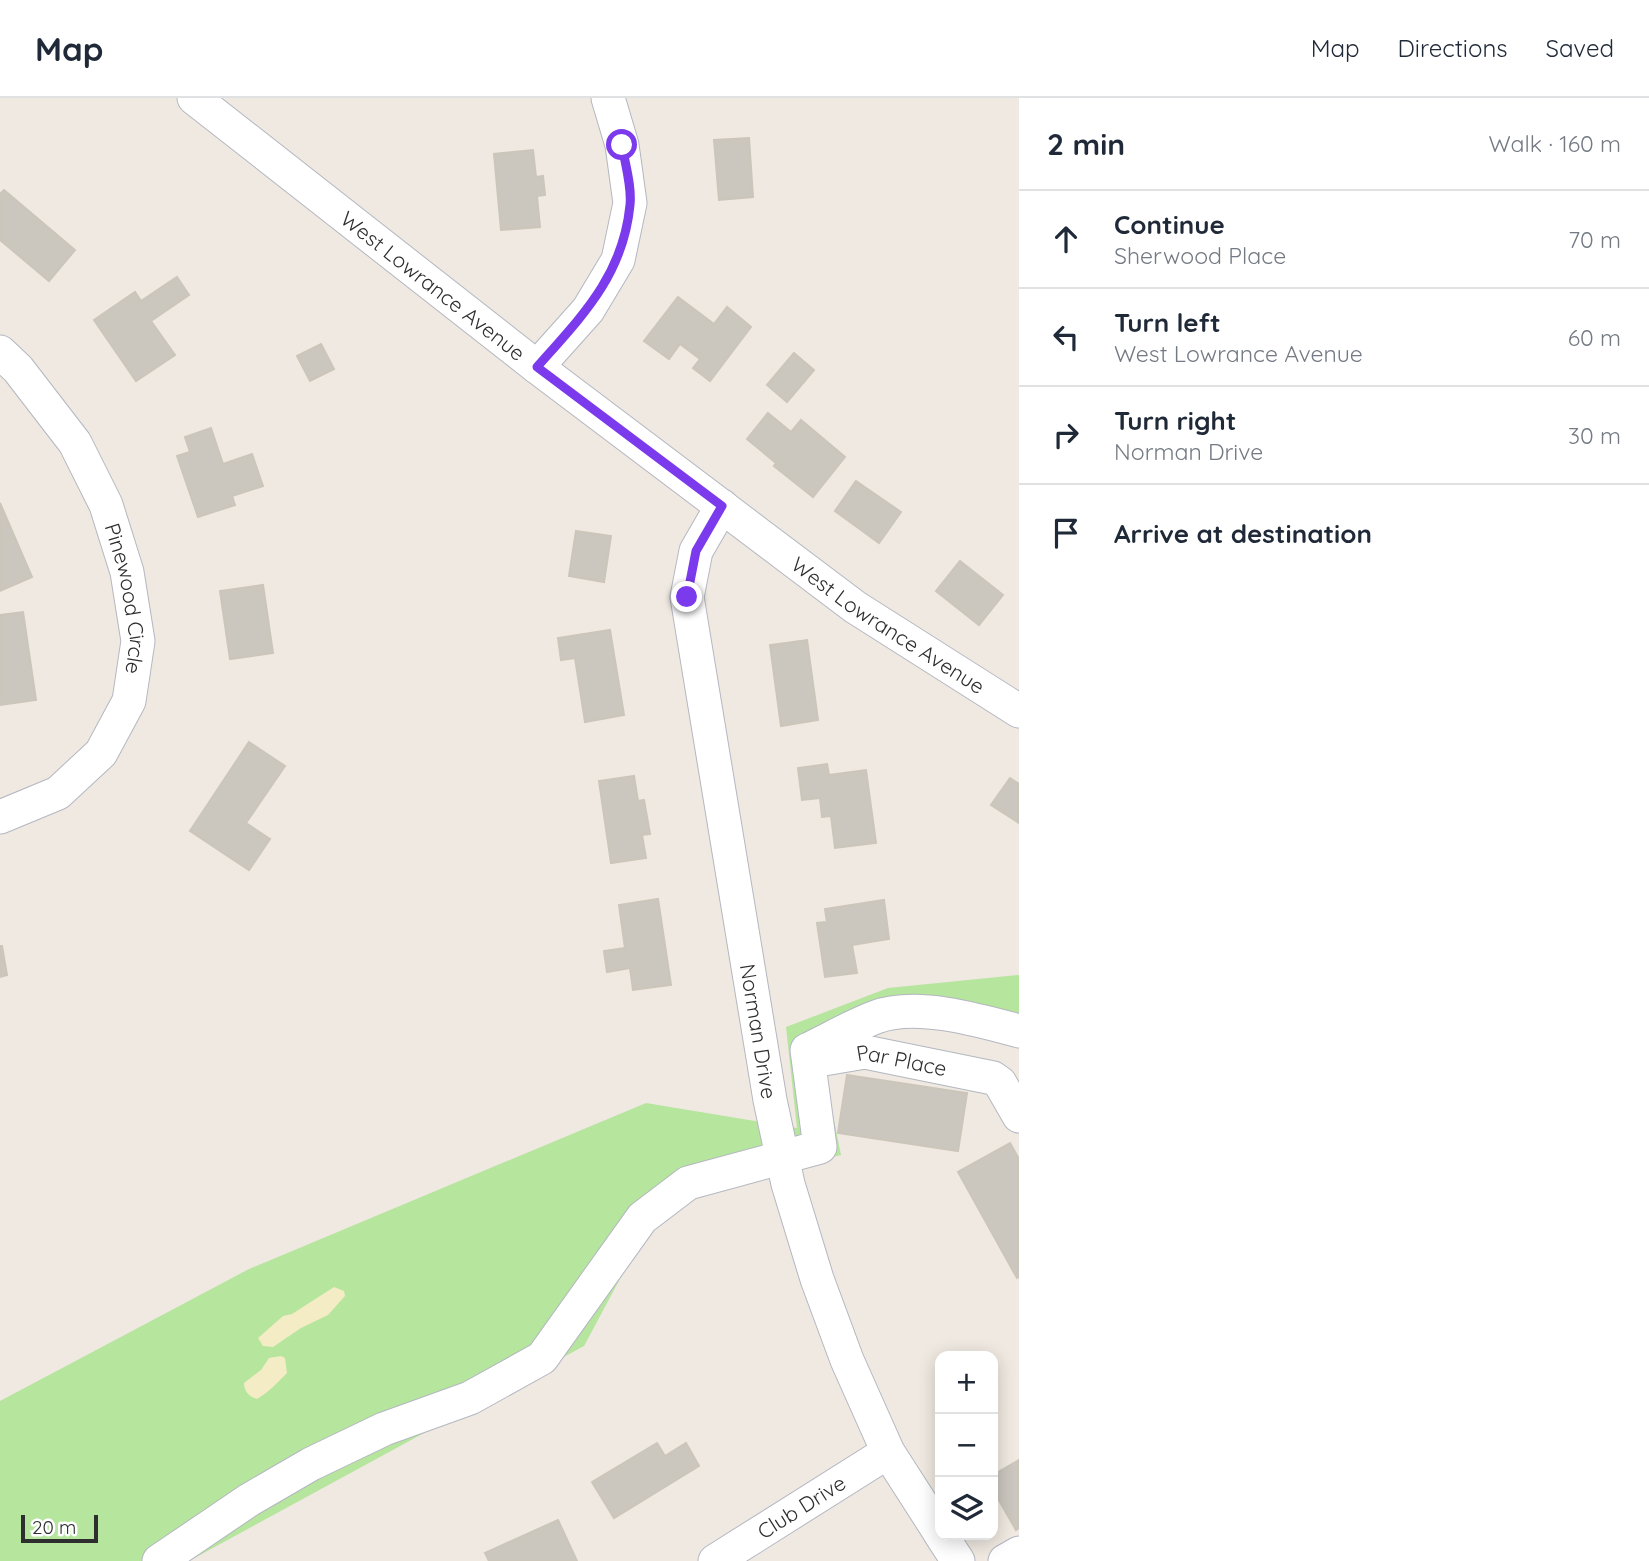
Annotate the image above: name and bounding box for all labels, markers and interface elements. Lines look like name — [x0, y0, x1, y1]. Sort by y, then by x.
text: Map — [35, 28, 103, 69]
text: Map — [1311, 33, 1360, 63]
text: Directions — [1398, 33, 1508, 63]
text: Saved — [1546, 33, 1614, 63]
text: 2 min — [1047, 125, 1125, 163]
route start — [606, 129, 637, 160]
text: Walk · 160 m — [1489, 129, 1621, 158]
street label: West Lowrance Avenue — [336, 205, 531, 366]
text: Continue — [1114, 208, 1225, 241]
icon: ahead — [1047, 220, 1085, 258]
text: 70 m — [1568, 225, 1621, 254]
text: Sherwood Place — [1114, 241, 1286, 270]
text: Turn left — [1114, 306, 1221, 339]
icon: left — [1047, 318, 1085, 356]
text: 60 m — [1568, 323, 1621, 352]
text: West Lowrance Avenue — [1114, 339, 1363, 368]
text: Turn right — [1114, 404, 1236, 437]
icon: right — [1047, 416, 1085, 454]
text: 30 m — [1568, 421, 1621, 450]
text: Norman Drive — [1114, 437, 1263, 466]
icon: arrive — [1047, 514, 1085, 552]
text: Arrive at destination — [1114, 517, 1372, 550]
street label: Pinewood Circle — [99, 520, 151, 676]
street label: West Lowrance Avenue — [787, 551, 990, 699]
route end — [671, 581, 702, 612]
street label: Norman Drive — [735, 962, 783, 1101]
street label: Par Place — [854, 1039, 949, 1081]
map controls — [935, 1351, 998, 1540]
button: + — [935, 1351, 998, 1414]
button: − — [935, 1414, 998, 1477]
street label: Club Drive — [752, 1469, 850, 1544]
button: layers — [935, 1477, 998, 1540]
scale bar — [21, 1512, 98, 1544]
text: 20 m — [32, 1515, 76, 1539]

